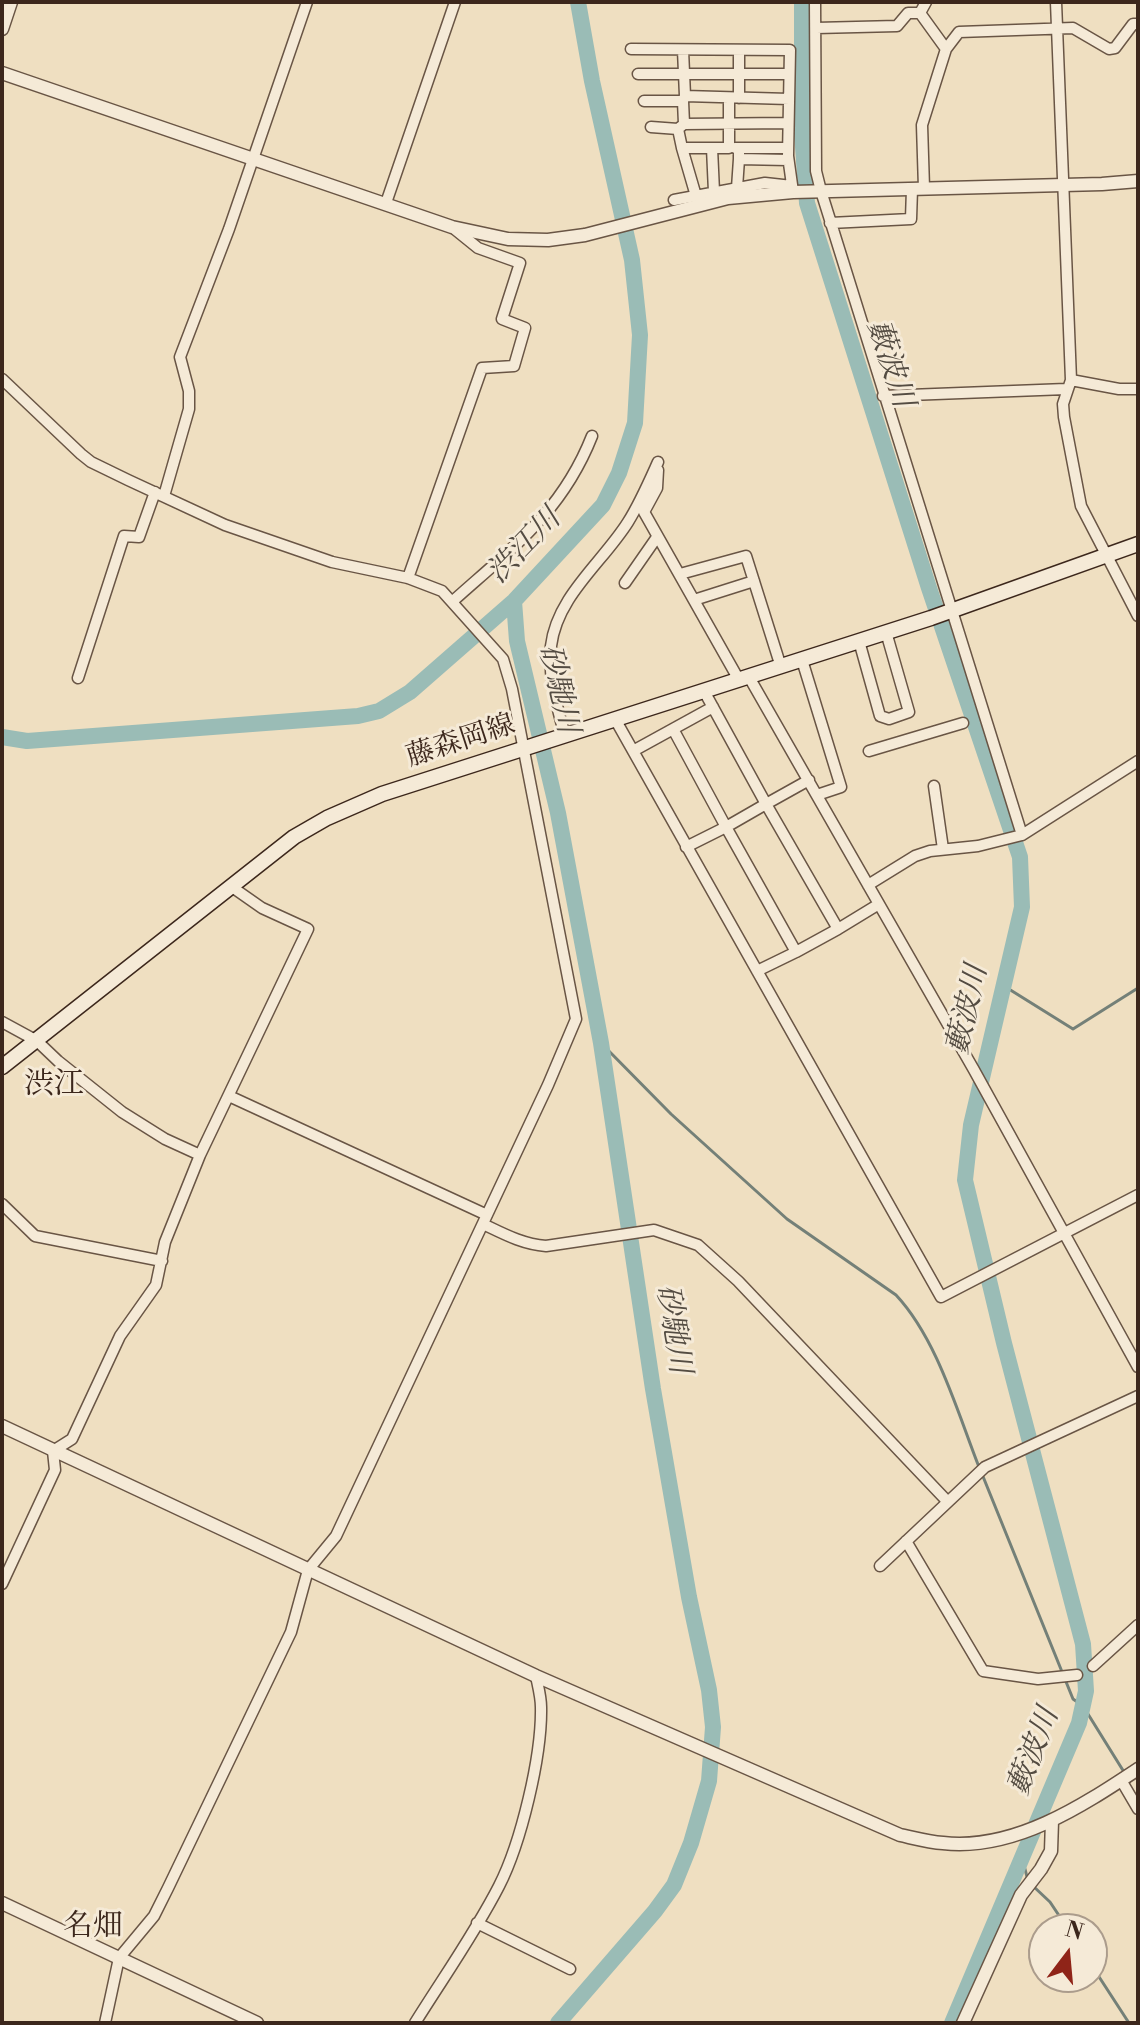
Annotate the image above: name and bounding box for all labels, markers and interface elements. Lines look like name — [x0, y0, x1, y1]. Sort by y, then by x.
water label: 藪波川 — [858, 316, 920, 412]
water label: 渋江川 — [481, 502, 569, 592]
water label: 砂馳川 — [529, 641, 585, 737]
street label: 藤森岡線 — [403, 709, 519, 775]
water label: 藪波川 — [941, 962, 997, 1058]
district label: 渋江 — [24, 1068, 84, 1104]
water label: 砂馳川 — [647, 1282, 697, 1376]
water label: 藪波川 — [1002, 1704, 1068, 1800]
district label: 名畑 — [63, 1910, 123, 1946]
north arrow — [1028, 1913, 1108, 1993]
text: N — [1062, 1916, 1086, 1947]

